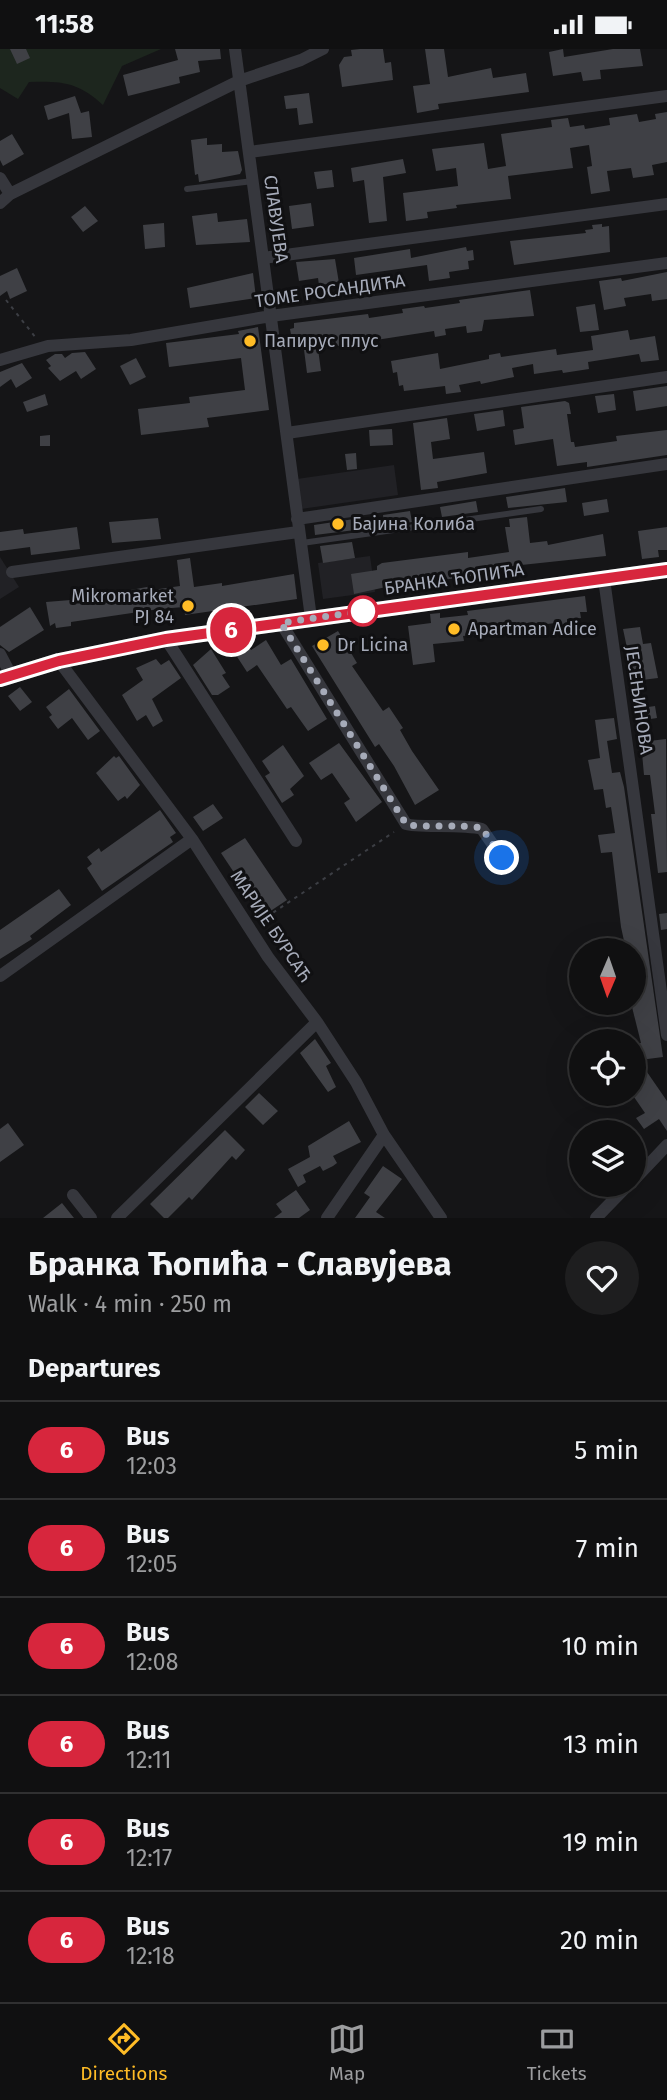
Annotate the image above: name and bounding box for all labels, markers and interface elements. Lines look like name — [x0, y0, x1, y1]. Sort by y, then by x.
text: 11:58 — [35, 9, 94, 40]
street label: СЛАВУЈЕВА — [259, 174, 293, 265]
street label: ТОМЕ РОСАНДИЋА — [253, 269, 407, 312]
place label: Папирус плус — [264, 330, 379, 352]
marker: Папирус плус — [242, 333, 258, 349]
place label: Бајина Колиба — [352, 513, 475, 535]
marker: Бајина Колиба — [330, 516, 346, 532]
street label: БРАНКА ЋОПИЋА — [383, 558, 526, 600]
place label: Mikromarket PJ 84 — [71, 585, 174, 628]
unlabelled marker — [348, 596, 378, 626]
marker: Mikromarket PJ 84 — [180, 598, 196, 614]
line badge: 6 — [208, 607, 254, 653]
text: 6 — [224, 616, 238, 644]
place label: Apartman Adice — [468, 618, 597, 640]
marker: Apartman Adice — [446, 621, 462, 637]
place label: Dr Licina — [337, 634, 408, 656]
marker: Dr Licina — [315, 637, 331, 653]
street label: ЈЕСЕЊИНОВА — [620, 644, 658, 757]
your location — [484, 840, 519, 875]
street label: МАРИЈЕ БУРСАЋ — [226, 866, 316, 986]
north arrow — [569, 938, 646, 1015]
map controls — [569, 938, 646, 1197]
button: locate — [569, 1029, 646, 1106]
button: layers — [569, 1120, 646, 1197]
button: heart — [565, 1241, 639, 1315]
text: Бранка Ћопића - Славујева — [28, 1244, 452, 1284]
text: Walk · 4 min · 250 m — [28, 1290, 232, 1318]
text: Departures — [28, 1353, 161, 1384]
text: Bus — [126, 1421, 169, 1452]
text: 5 min — [574, 1435, 639, 1466]
text: 6 — [60, 1436, 73, 1464]
text: 12:03 — [126, 1452, 177, 1480]
text: Bus — [126, 1519, 169, 1550]
text: 7 min — [576, 1533, 639, 1564]
text: 6 — [60, 1534, 73, 1562]
text: 12:05 — [126, 1550, 177, 1578]
text: Bus — [126, 1617, 169, 1648]
text: 10 min — [561, 1631, 639, 1662]
text: 6 — [60, 1632, 73, 1660]
text: 12:08 — [126, 1648, 178, 1676]
text: Bus — [126, 1715, 169, 1746]
text: 13 min — [563, 1729, 639, 1760]
text: 6 — [60, 1730, 73, 1758]
text: 12:11 — [126, 1746, 172, 1774]
text: Bus — [126, 1813, 169, 1844]
text: 19 min — [562, 1827, 639, 1858]
text: 6 — [60, 1828, 73, 1856]
text: 12:17 — [126, 1844, 172, 1872]
text: Bus — [126, 1911, 169, 1942]
text: 20 min — [560, 1925, 639, 1956]
text: 6 — [60, 1926, 73, 1954]
text: 12:18 — [126, 1942, 175, 1970]
tab: Directions — [80, 2020, 167, 2085]
tab: Map — [328, 2020, 366, 2085]
tab: Tickets — [527, 2020, 587, 2085]

